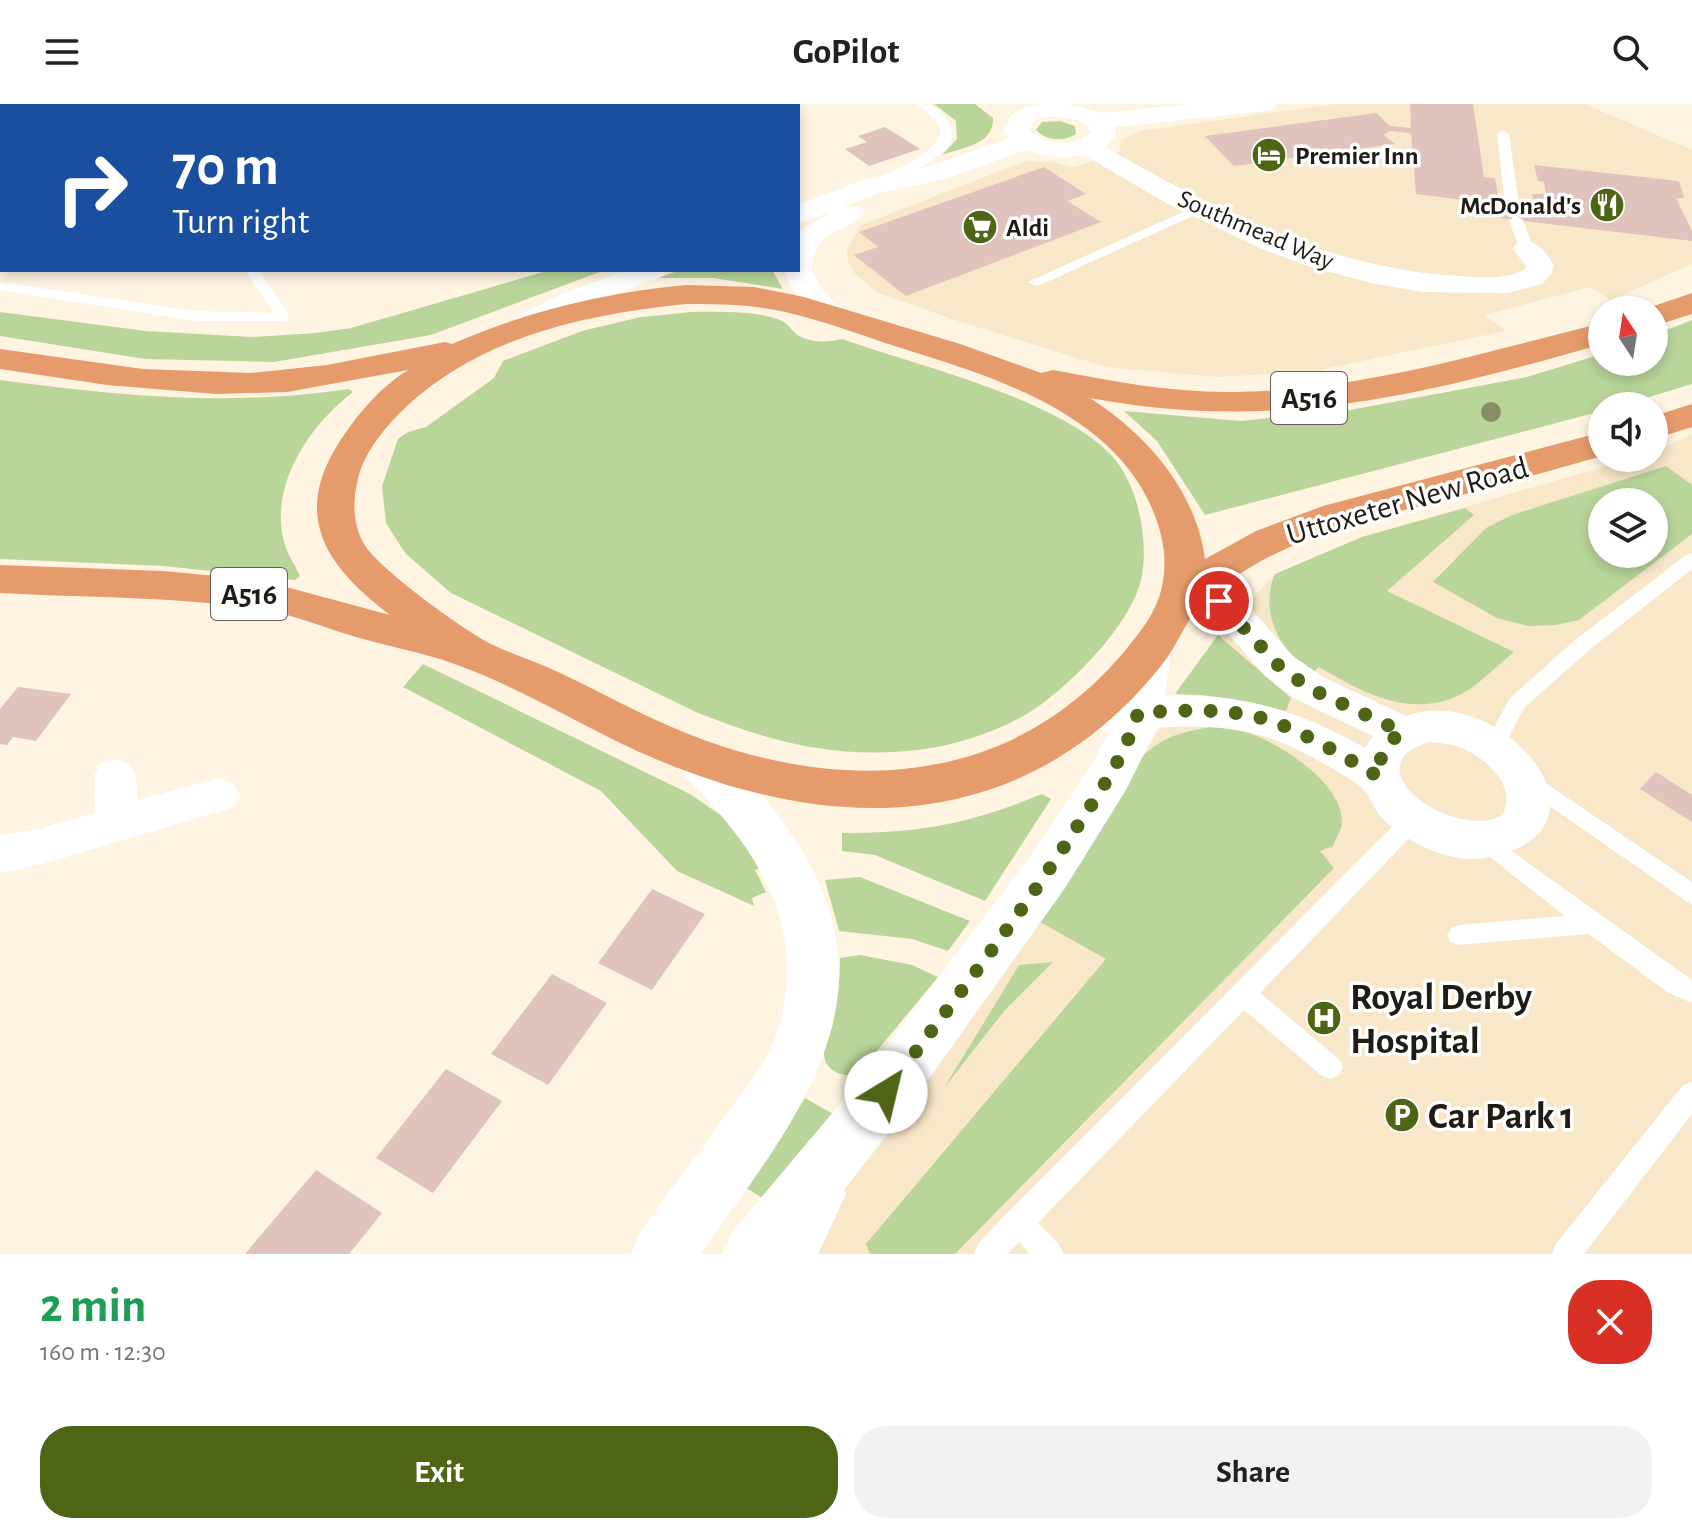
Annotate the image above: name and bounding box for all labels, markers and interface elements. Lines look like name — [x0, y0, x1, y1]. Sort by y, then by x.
icon: menu — [40, 30, 84, 74]
icon: search — [1608, 30, 1652, 74]
text: GoPilot — [793, 34, 899, 70]
icon: right — [40, 136, 144, 240]
hotel icon: Premier Inn — [1250, 136, 1288, 174]
text: 70 m — [172, 139, 279, 195]
place label: Premier Inn — [1295, 143, 1418, 169]
street label: Southmead Way — [1174, 185, 1337, 274]
restaurant icon: McDonald's — [1588, 186, 1626, 224]
place label: McDonald's — [1460, 193, 1581, 219]
text: Turn right — [172, 204, 309, 240]
supermarket icon: Aldi — [961, 208, 999, 246]
place label: Aldi — [1006, 215, 1049, 241]
north arrow — [1588, 296, 1668, 376]
map controls — [1588, 296, 1668, 568]
road number: A516 — [1271, 372, 1347, 424]
button: sound — [1588, 392, 1668, 472]
street label: Uttoxeter New Road — [1283, 451, 1532, 551]
button: layers — [1588, 488, 1668, 568]
pin — [1185, 567, 1253, 635]
road number: A516 — [211, 568, 287, 620]
icon: arrive — [1197, 579, 1241, 623]
place label: Royal Derby Hospital — [1350, 979, 1532, 1061]
hospital icon: Royal Derby Hospital — [1305, 999, 1343, 1037]
position arrow — [844, 1050, 928, 1134]
parking icon: Car Park 1 — [1383, 1096, 1421, 1134]
place label: Car Park 1 — [1428, 1098, 1574, 1136]
button: close — [1568, 1280, 1652, 1364]
text: 2 min — [40, 1283, 147, 1331]
text: 160 m · 12:30 — [40, 1339, 166, 1365]
button: Exit — [40, 1426, 838, 1518]
button: Share — [854, 1426, 1652, 1518]

